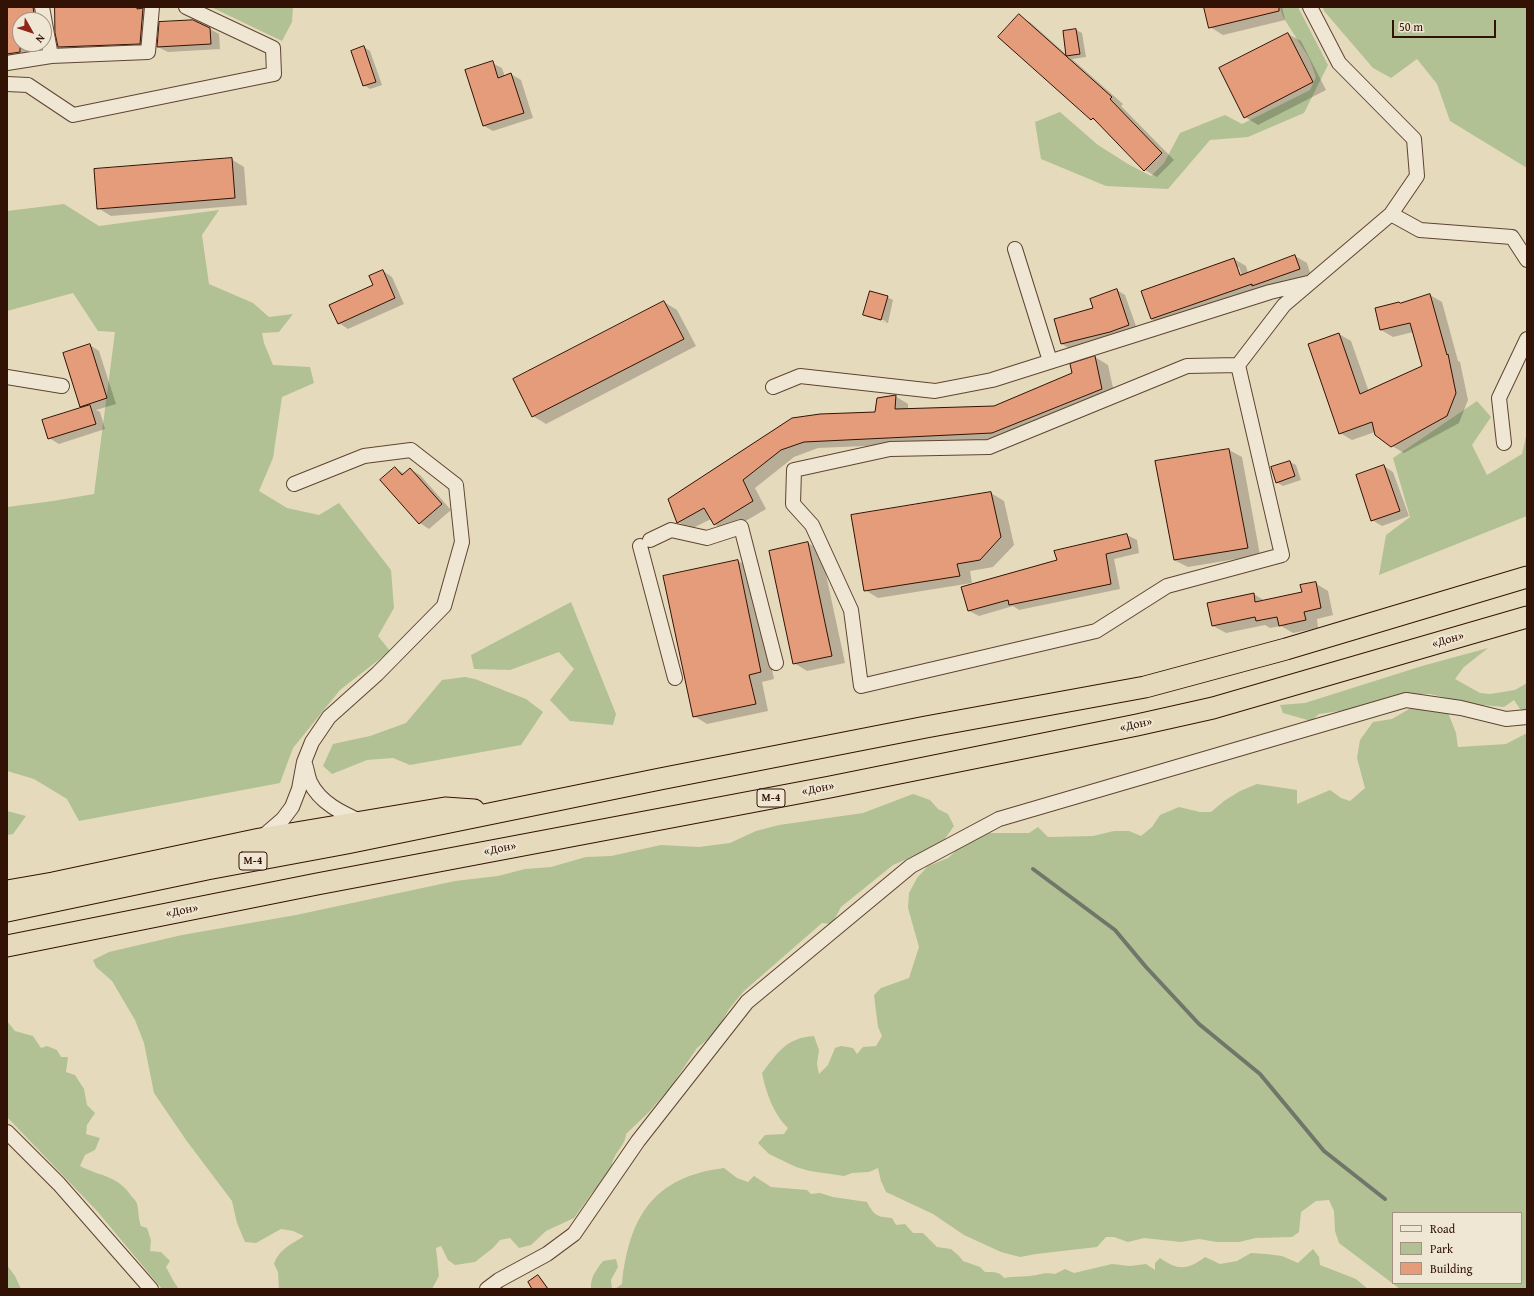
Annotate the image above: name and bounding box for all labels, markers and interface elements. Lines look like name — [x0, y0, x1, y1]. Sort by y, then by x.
north arrow — [12, 12, 52, 52]
scale bar — [1394, 12, 1498, 38]
text: 50 m — [1399, 18, 1423, 35]
text: N — [32, 31, 49, 47]
street label: «Дон» — [1430, 629, 1466, 651]
street label: «Дон» — [1119, 715, 1153, 735]
street label: «Дон» — [801, 779, 835, 799]
road number: М-4 — [757, 789, 785, 807]
street label: «Дон» — [483, 839, 517, 859]
road number: М-4 — [239, 852, 267, 870]
street label: «Дон» — [165, 901, 199, 921]
legend — [1392, 1212, 1522, 1284]
text: Road — [1430, 1220, 1455, 1237]
text: Park — [1430, 1240, 1453, 1257]
text: Building — [1430, 1260, 1473, 1277]

